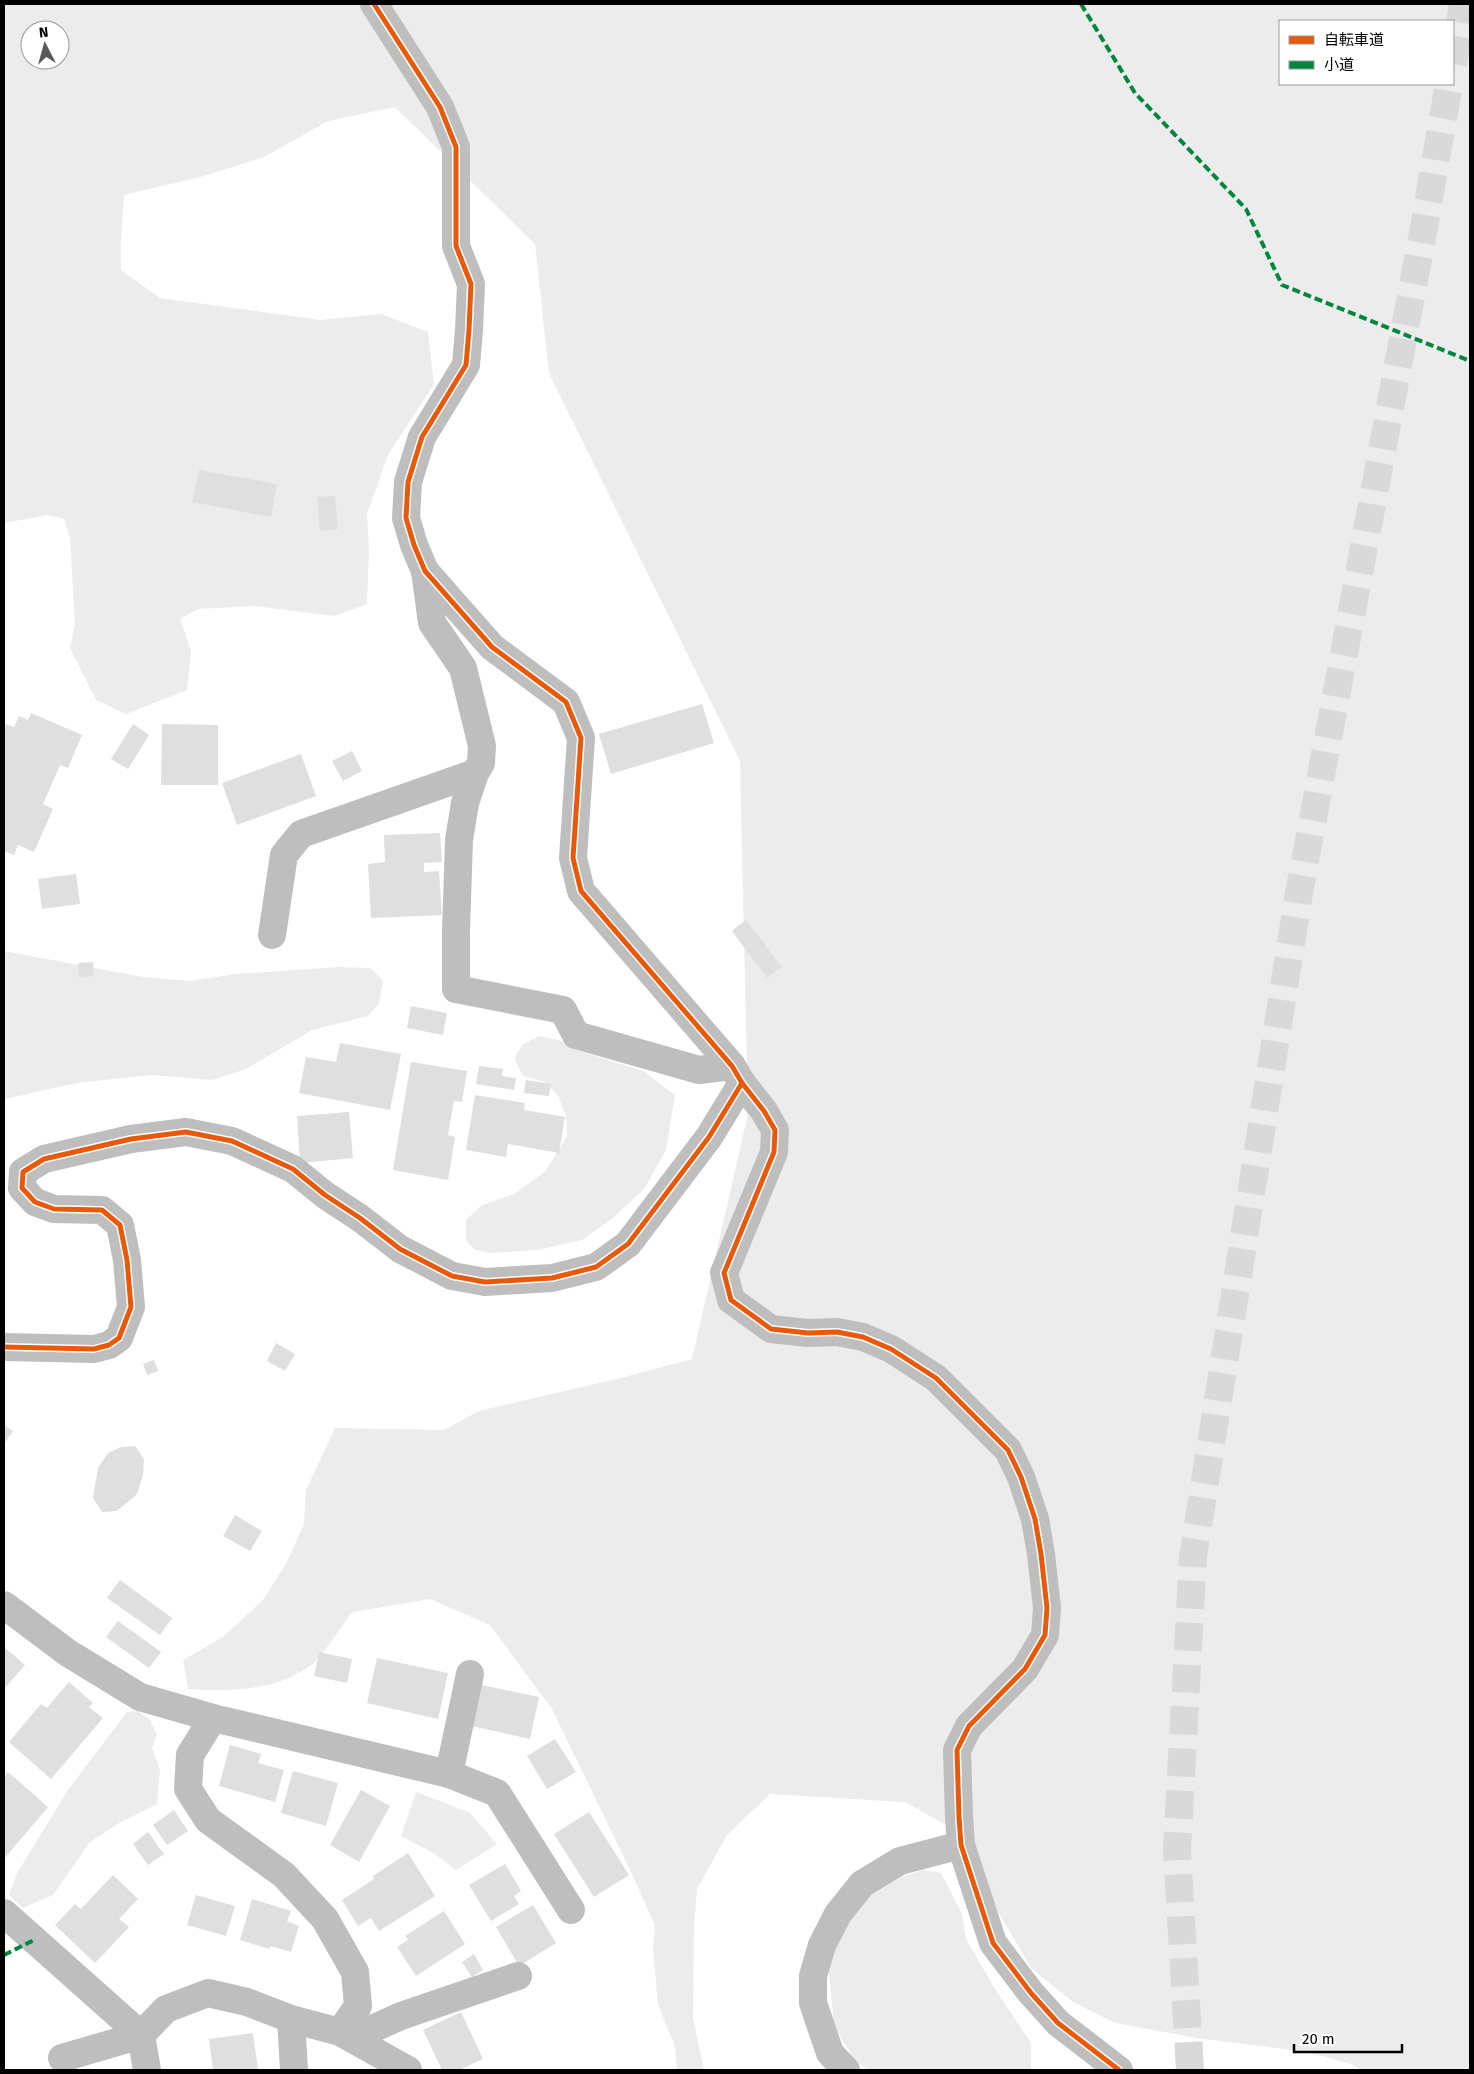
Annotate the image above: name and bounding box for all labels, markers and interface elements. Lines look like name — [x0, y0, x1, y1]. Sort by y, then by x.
north arrow — [20, 20, 70, 70]
legend — [1279, 20, 1454, 85]
text: N — [38, 24, 49, 42]
text: 自転車道 — [1324, 31, 1384, 49]
text: 小道 — [1324, 56, 1354, 74]
scale bar — [1294, 2022, 1402, 2054]
text: 20 m — [1302, 2030, 1335, 2048]

